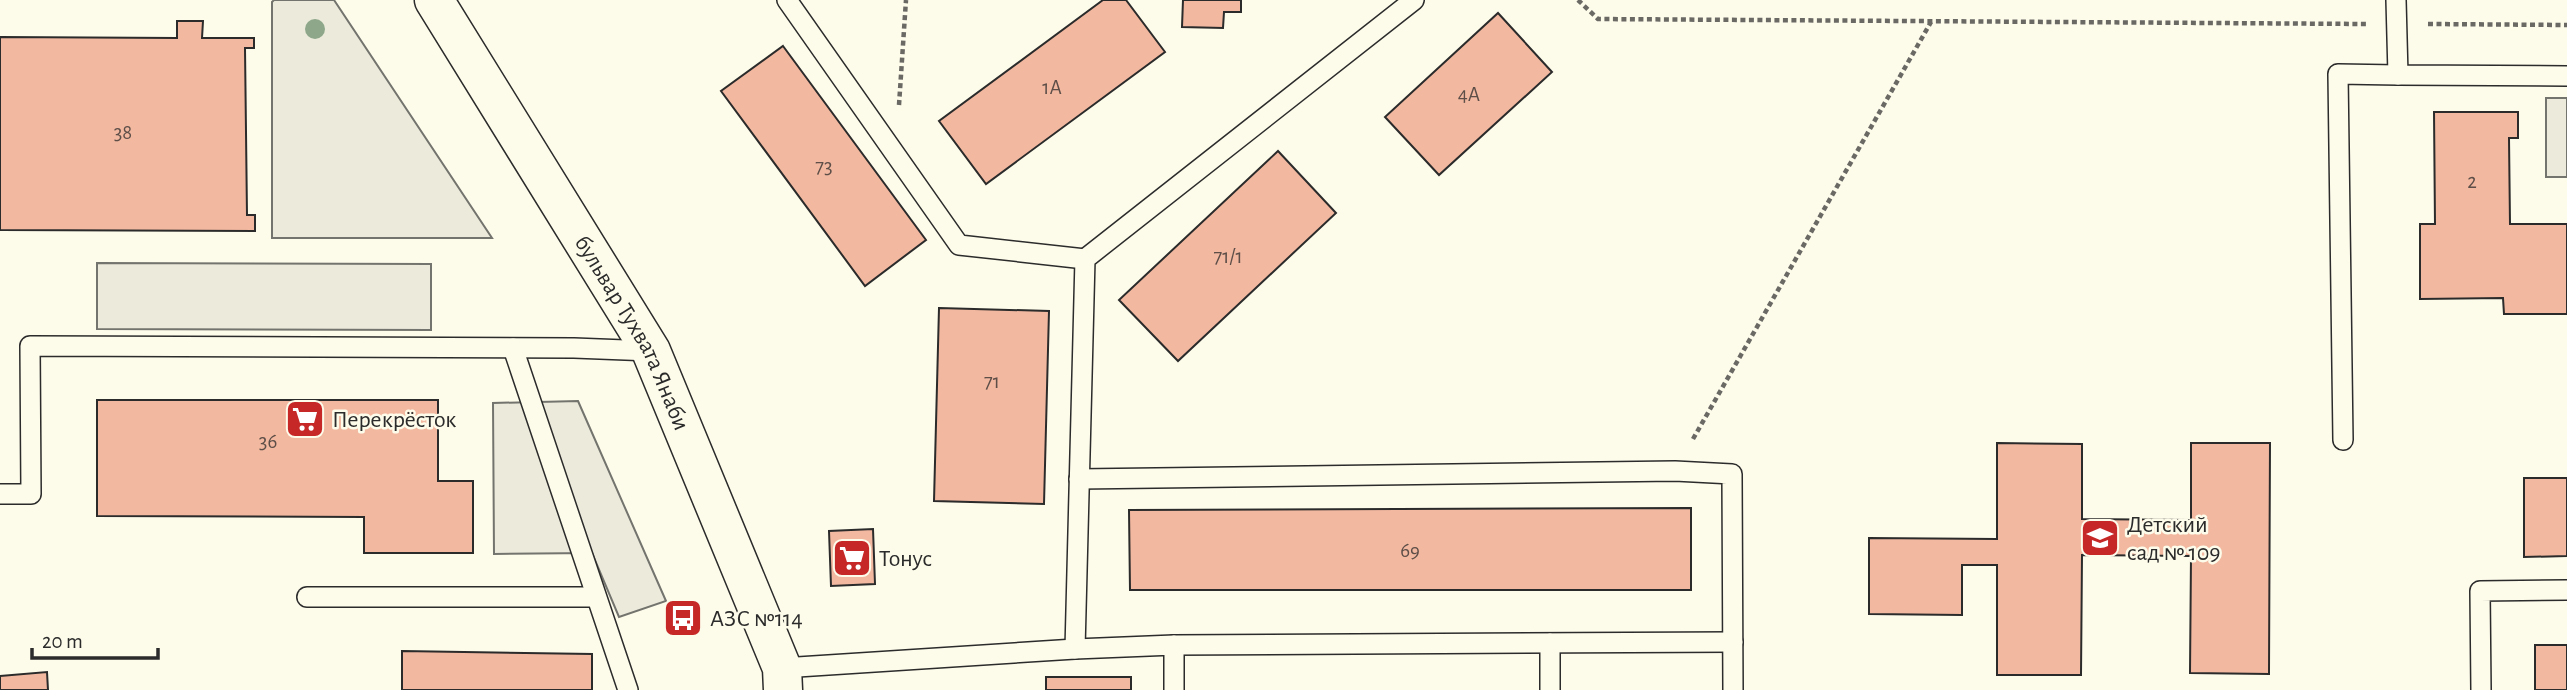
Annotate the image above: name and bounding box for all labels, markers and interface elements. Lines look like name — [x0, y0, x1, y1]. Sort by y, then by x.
house number: 1А — [1042, 77, 1062, 98]
house number: 4А — [1458, 84, 1480, 105]
house number: 38 — [114, 122, 132, 143]
house number: 73 — [815, 156, 833, 177]
house number: 2 — [2467, 171, 2477, 192]
street label: бульвар Тухвата Янаби — [570, 231, 693, 434]
house number: 71/1 — [1213, 246, 1243, 267]
house number: 71 — [984, 371, 1000, 392]
supermarket icon: Перекрёсток — [284, 398, 326, 440]
place label: Перекрёсток — [332, 408, 456, 432]
house number: 36 — [259, 431, 277, 452]
place label: Детский сад № 109 — [2127, 513, 2221, 565]
school or university icon: Детский сад № 109 — [2079, 517, 2121, 559]
supermarket icon: Тонус — [831, 537, 873, 579]
house number: 69 — [1400, 540, 1420, 561]
place label: Тонус — [879, 547, 932, 571]
bus stop icon: АЗС №114 — [662, 597, 704, 639]
place label: АЗС №114 — [710, 607, 803, 631]
scale bar — [32, 616, 158, 660]
text: 20 m — [42, 631, 83, 652]

